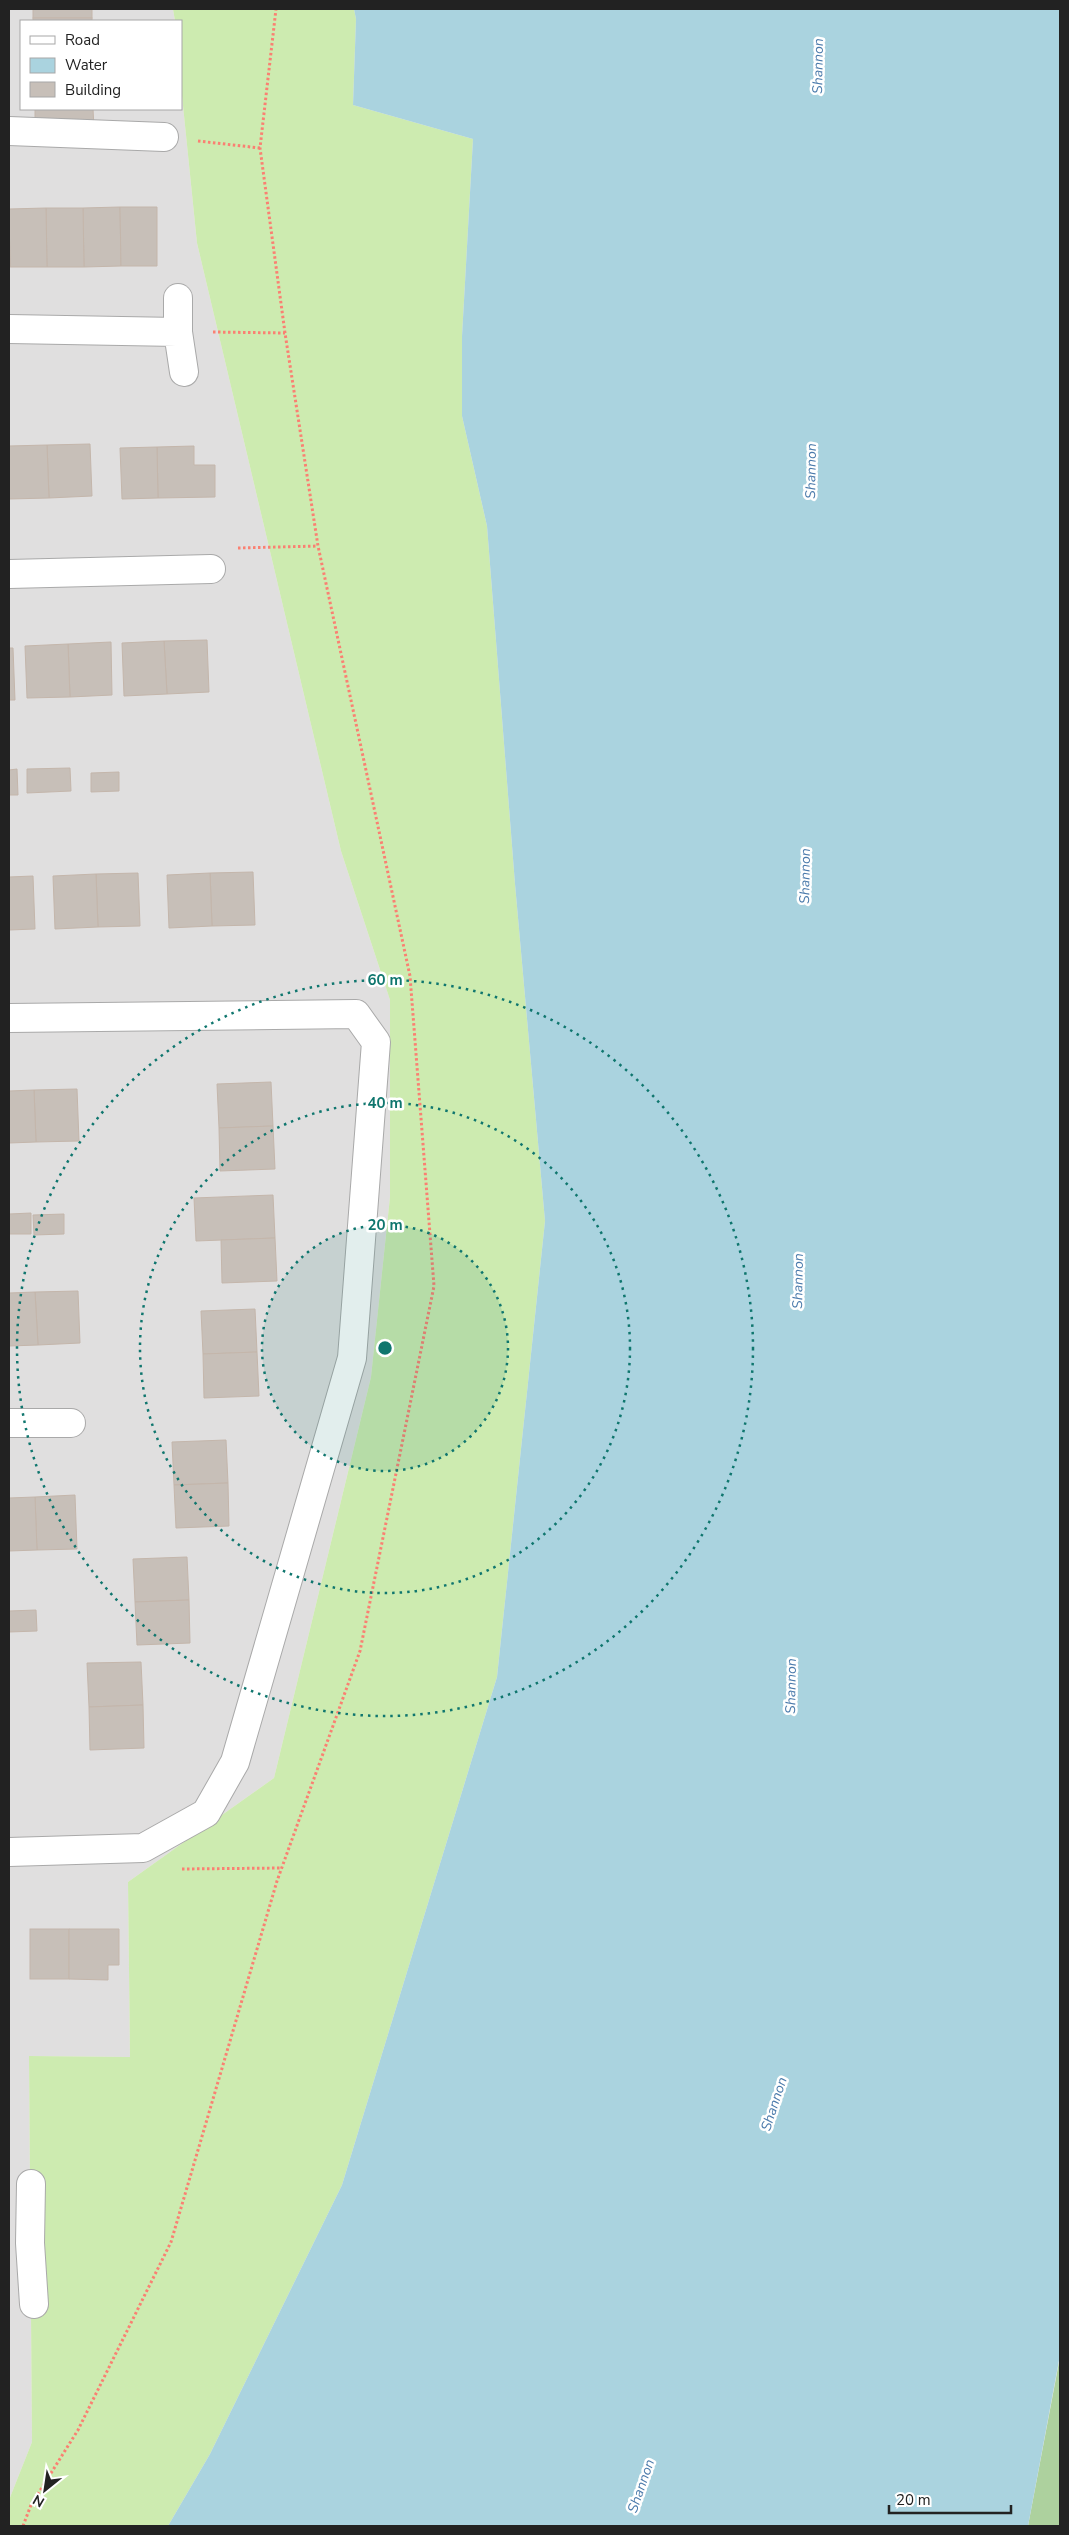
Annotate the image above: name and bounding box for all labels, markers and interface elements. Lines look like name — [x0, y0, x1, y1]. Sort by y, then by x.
legend — [20, 20, 182, 110]
text: Road — [65, 30, 100, 50]
water label: Shannon — [808, 38, 828, 94]
text: Water — [65, 55, 108, 75]
text: Building — [65, 80, 121, 100]
water label: Shannon — [801, 443, 821, 499]
water label: Shannon — [795, 848, 815, 904]
text: 60 m — [367, 970, 403, 990]
text: 40 m — [367, 1093, 403, 1113]
text: 20 m — [367, 1215, 403, 1235]
water label: Shannon — [788, 1253, 808, 1309]
centre of rings — [376, 1339, 394, 1357]
water label: Shannon — [781, 1658, 801, 1714]
water label: Shannon — [756, 2075, 792, 2133]
water label: Shannon — [623, 2457, 659, 2515]
north arrow — [20, 2465, 70, 2515]
scale bar — [889, 2482, 1012, 2514]
text: N — [29, 2490, 48, 2512]
text: 20 m — [896, 2490, 931, 2510]

